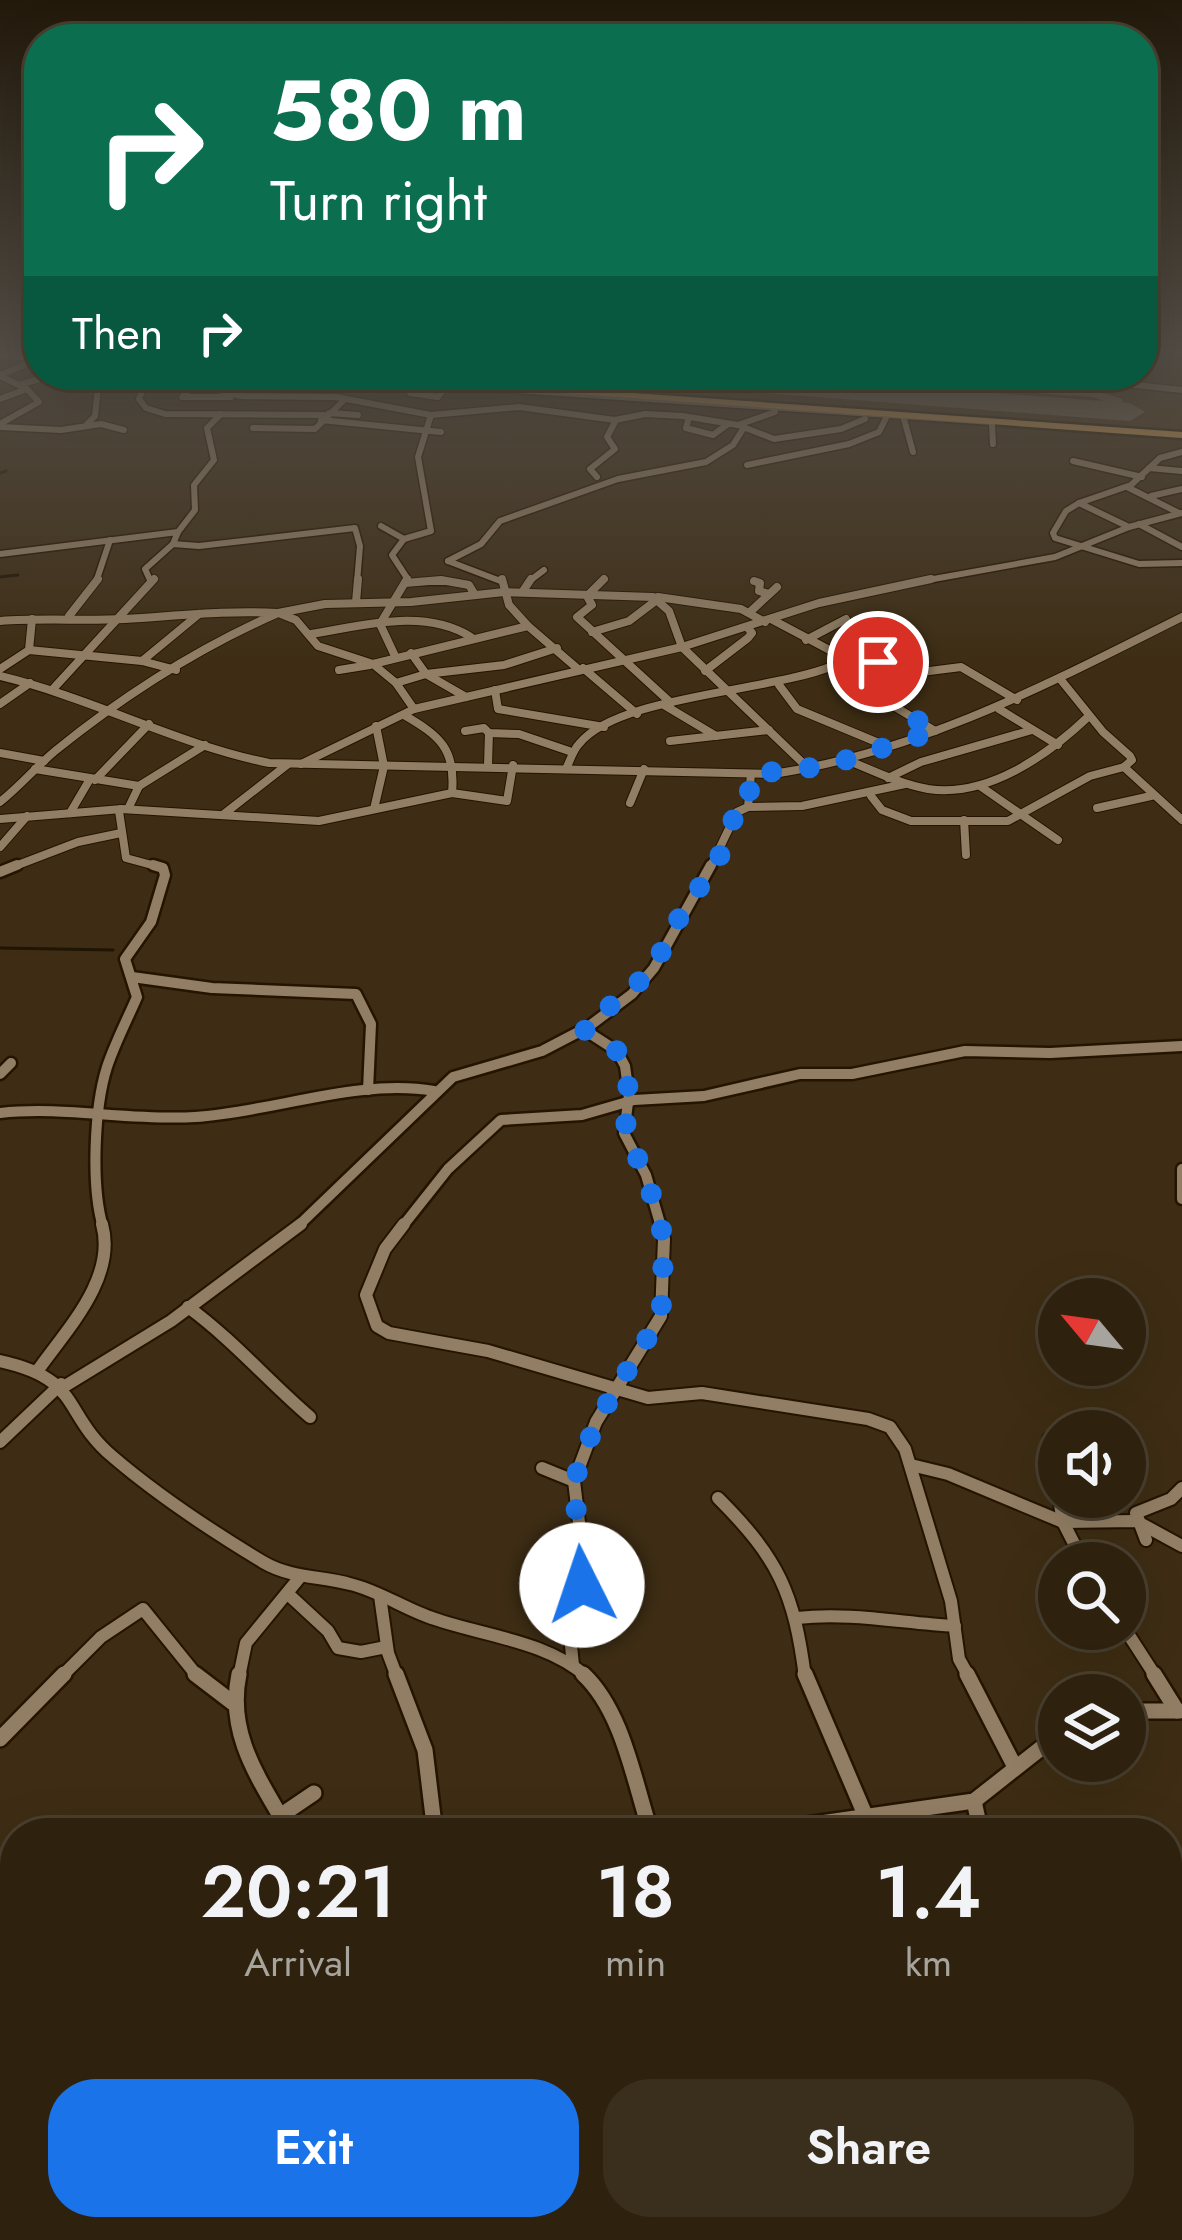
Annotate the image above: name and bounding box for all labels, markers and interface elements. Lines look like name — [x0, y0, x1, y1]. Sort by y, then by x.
text: 580 m — [270, 50, 527, 172]
icon: right — [72, 72, 228, 228]
text: Turn right — [270, 162, 487, 240]
icon: right — [187, 300, 253, 366]
text: Then — [72, 301, 163, 366]
pin — [827, 611, 929, 713]
icon: arrive — [845, 629, 911, 695]
north arrow — [1038, 1278, 1146, 1386]
map controls — [1038, 1278, 1146, 1782]
button: sound — [1038, 1410, 1146, 1518]
position arrow — [519, 1522, 645, 1648]
button: search — [1038, 1542, 1146, 1650]
button: layers — [1038, 1674, 1146, 1782]
text: 20:21 — [201, 1840, 396, 1944]
text: 18 — [596, 1840, 675, 1944]
text: 1.4 — [876, 1840, 981, 1944]
text: Arrival — [244, 1934, 352, 1991]
text: min — [605, 1934, 666, 1991]
text: km — [905, 1934, 952, 1991]
button: Exit — [48, 2079, 579, 2217]
button: Share — [603, 2079, 1134, 2217]

